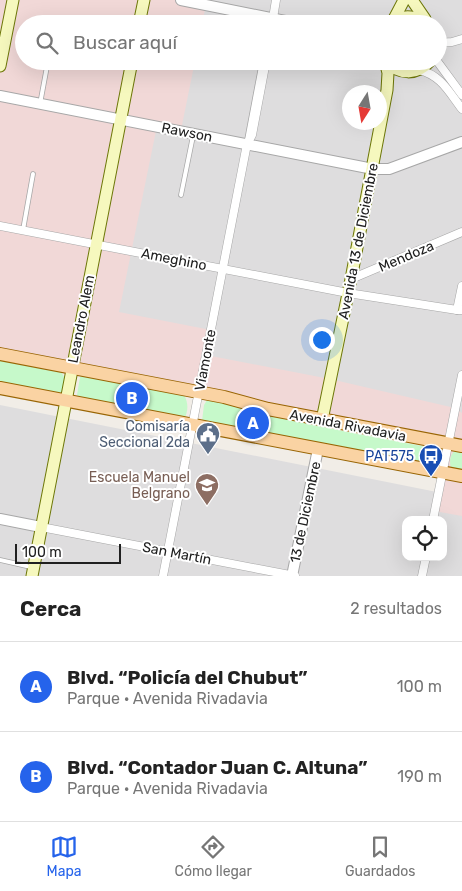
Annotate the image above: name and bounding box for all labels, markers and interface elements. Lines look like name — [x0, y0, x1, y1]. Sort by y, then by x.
search box — [15, 15, 447, 70]
icon: search — [33, 29, 61, 57]
text: Buscar aquí — [73, 31, 177, 54]
north arrow — [342, 85, 387, 130]
street label: Rawson — [160, 119, 214, 146]
street label: Avenida 13 de Diciembre — [335, 161, 382, 321]
street label: Mendoza — [376, 237, 436, 276]
street label: Ameghino — [140, 245, 208, 274]
street label: Leandro Alem — [65, 274, 98, 365]
your location — [309, 327, 335, 353]
street label: Viamonte — [191, 328, 220, 392]
pin: B — [116, 379, 148, 417]
pin: A — [237, 404, 269, 442]
street label: Avenida Rivadavia — [288, 406, 408, 445]
place label: Comisaría Seccional 2da — [99, 418, 190, 451]
public building icon: Comisaría Seccional 2da — [195, 421, 221, 455]
bus stop icon: PAT575 — [418, 443, 444, 477]
place label: PAT575 — [365, 448, 414, 465]
street label: 13 de Diciembre — [286, 460, 325, 564]
place label: Escuela Manuel Belgrano — [89, 469, 190, 502]
school or university icon: Escuela Manuel Belgrano — [194, 472, 220, 506]
map controls — [402, 516, 447, 561]
button: locate — [402, 516, 447, 561]
street label: San Martín — [141, 538, 213, 569]
scale bar — [15, 541, 121, 564]
text: 100 m — [22, 544, 62, 561]
text: Cerca — [20, 596, 81, 621]
text: 2 resultados — [350, 599, 442, 618]
text: Blvd. “Policía del Chubut” — [67, 666, 307, 689]
text: A — [30, 677, 42, 696]
text: 100 m — [397, 677, 442, 696]
text: Parque · Avenida Rivadavia — [67, 689, 268, 708]
text: Blvd. “Contador Juan C. Altuna” — [67, 756, 367, 779]
text: B — [30, 767, 42, 786]
text: 190 m — [397, 767, 442, 786]
text: Parque · Avenida Rivadavia — [67, 779, 268, 798]
tab: Mapa — [47, 833, 81, 880]
tab: Cómo llegar — [175, 833, 252, 880]
tab: Guardados — [345, 833, 415, 880]

